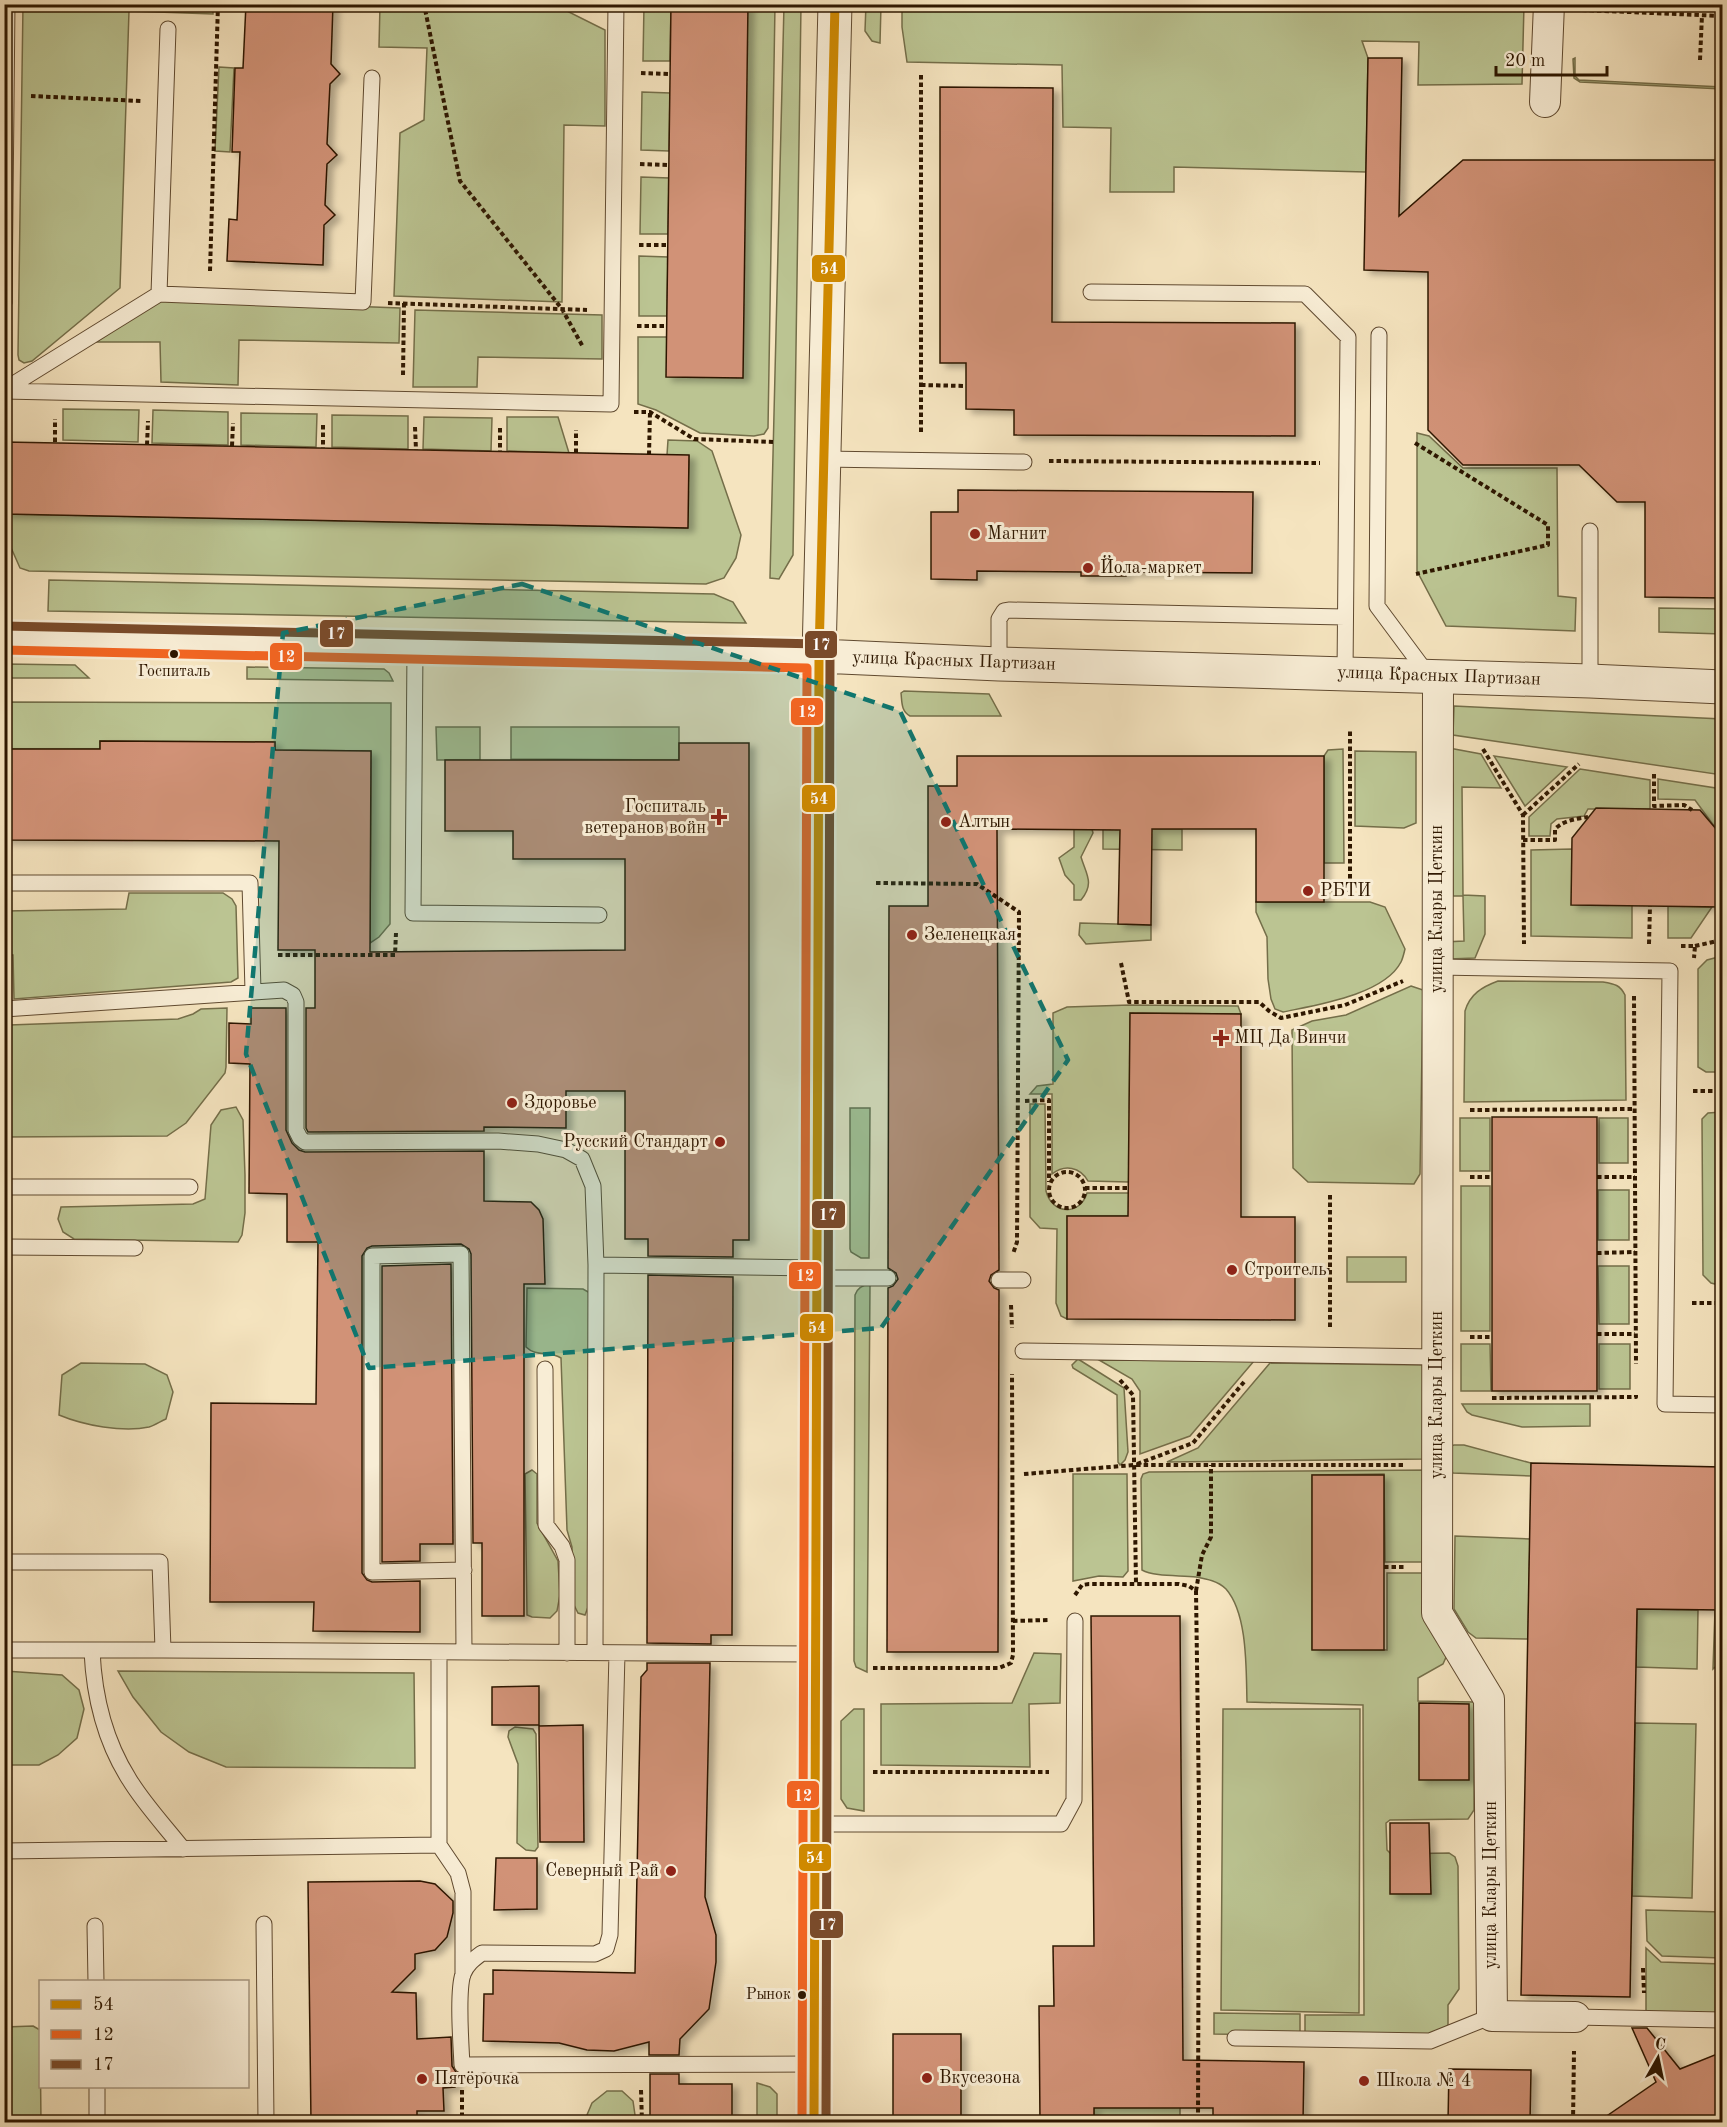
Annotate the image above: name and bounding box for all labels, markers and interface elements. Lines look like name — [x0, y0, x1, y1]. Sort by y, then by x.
scale bar — [1496, 39, 1607, 77]
text: 20 m — [1505, 52, 1545, 70]
line badge: 54 — [811, 254, 846, 283]
text: 54 — [820, 262, 838, 278]
place label: Магнит — [987, 525, 1047, 543]
marker: Магнит — [968, 527, 982, 541]
place label: Йола-маркет — [1100, 555, 1202, 577]
marker: Йола-маркет — [1081, 561, 1095, 575]
line badge: 17 — [319, 619, 354, 648]
text: 17 — [327, 627, 345, 643]
line badge: 17 — [804, 630, 838, 659]
text: 17 — [812, 638, 830, 654]
line badge: 12 — [269, 642, 303, 671]
marker: Госпиталь — [168, 648, 180, 660]
street label: улица Красных Партизан — [852, 648, 1056, 674]
text: 12 — [277, 650, 295, 666]
street label: улица Красных Партизан — [1337, 663, 1541, 689]
place label: Госпиталь — [138, 664, 210, 680]
line badge: 12 — [790, 697, 824, 726]
text: 12 — [798, 705, 816, 721]
line badge: 54 — [801, 784, 836, 813]
text: 54 — [810, 792, 828, 808]
place label: Госпиталь ветеранов войн — [585, 798, 706, 837]
marker: Госпиталь ветеранов войн — [710, 808, 728, 826]
place label: Алтын — [958, 813, 1010, 831]
marker: Алтын — [939, 815, 953, 829]
street label: улица Клары Цеткин — [1428, 825, 1446, 993]
place label: РБТИ — [1320, 882, 1371, 900]
marker: РБТИ — [1301, 884, 1315, 898]
place label: Зеленецкая — [924, 926, 1016, 944]
marker: Зеленецкая — [905, 928, 919, 942]
marker: МЦ Да Винчи — [1212, 1029, 1230, 1047]
place label: МЦ Да Винчи — [1234, 1029, 1346, 1047]
place label: Здоровье — [524, 1094, 597, 1112]
marker: Здоровье — [505, 1096, 519, 1110]
place label: Русский Стандарт — [563, 1133, 708, 1151]
marker: Русский Стандарт — [713, 1135, 727, 1149]
line badge: 17 — [811, 1200, 846, 1229]
text: 17 — [819, 1208, 837, 1224]
line badge: 12 — [788, 1261, 822, 1290]
place label: Строитель — [1244, 1261, 1327, 1279]
marker: Строитель — [1225, 1263, 1239, 1277]
text: 12 — [796, 1269, 814, 1285]
street label: улица Клары Цеткин — [1428, 1311, 1446, 1479]
line badge: 54 — [799, 1313, 834, 1342]
text: 54 — [808, 1321, 826, 1337]
line badge: 12 — [786, 1780, 820, 1809]
text: 12 — [794, 1789, 812, 1805]
street label: улица Клары Цеткин — [1482, 1801, 1500, 1969]
line badge: 54 — [798, 1843, 832, 1872]
text: 54 — [806, 1851, 824, 1867]
place label: Северный Рай — [545, 1862, 659, 1880]
marker: Северный Рай — [664, 1864, 678, 1878]
line badge: 17 — [809, 1910, 844, 1939]
text: 17 — [818, 1918, 836, 1934]
legend — [39, 1980, 249, 2088]
place label: Рынок — [746, 1987, 791, 2003]
marker: Рынок — [796, 1989, 808, 2001]
text: 54 — [93, 1996, 114, 2014]
text: 12 — [93, 2026, 114, 2044]
north arrow — [1628, 2028, 1688, 2088]
text: С — [1654, 2036, 1667, 2054]
text: 17 — [93, 2056, 114, 2074]
place label: Вкусезона — [939, 2069, 1021, 2087]
place label: Пятёрочка — [434, 2070, 520, 2088]
marker: Вкусезона — [920, 2071, 934, 2085]
marker: Пятёрочка — [415, 2072, 429, 2086]
place label: Школа № 4 — [1376, 2072, 1472, 2090]
marker: Школа № 4 — [1357, 2074, 1371, 2088]

